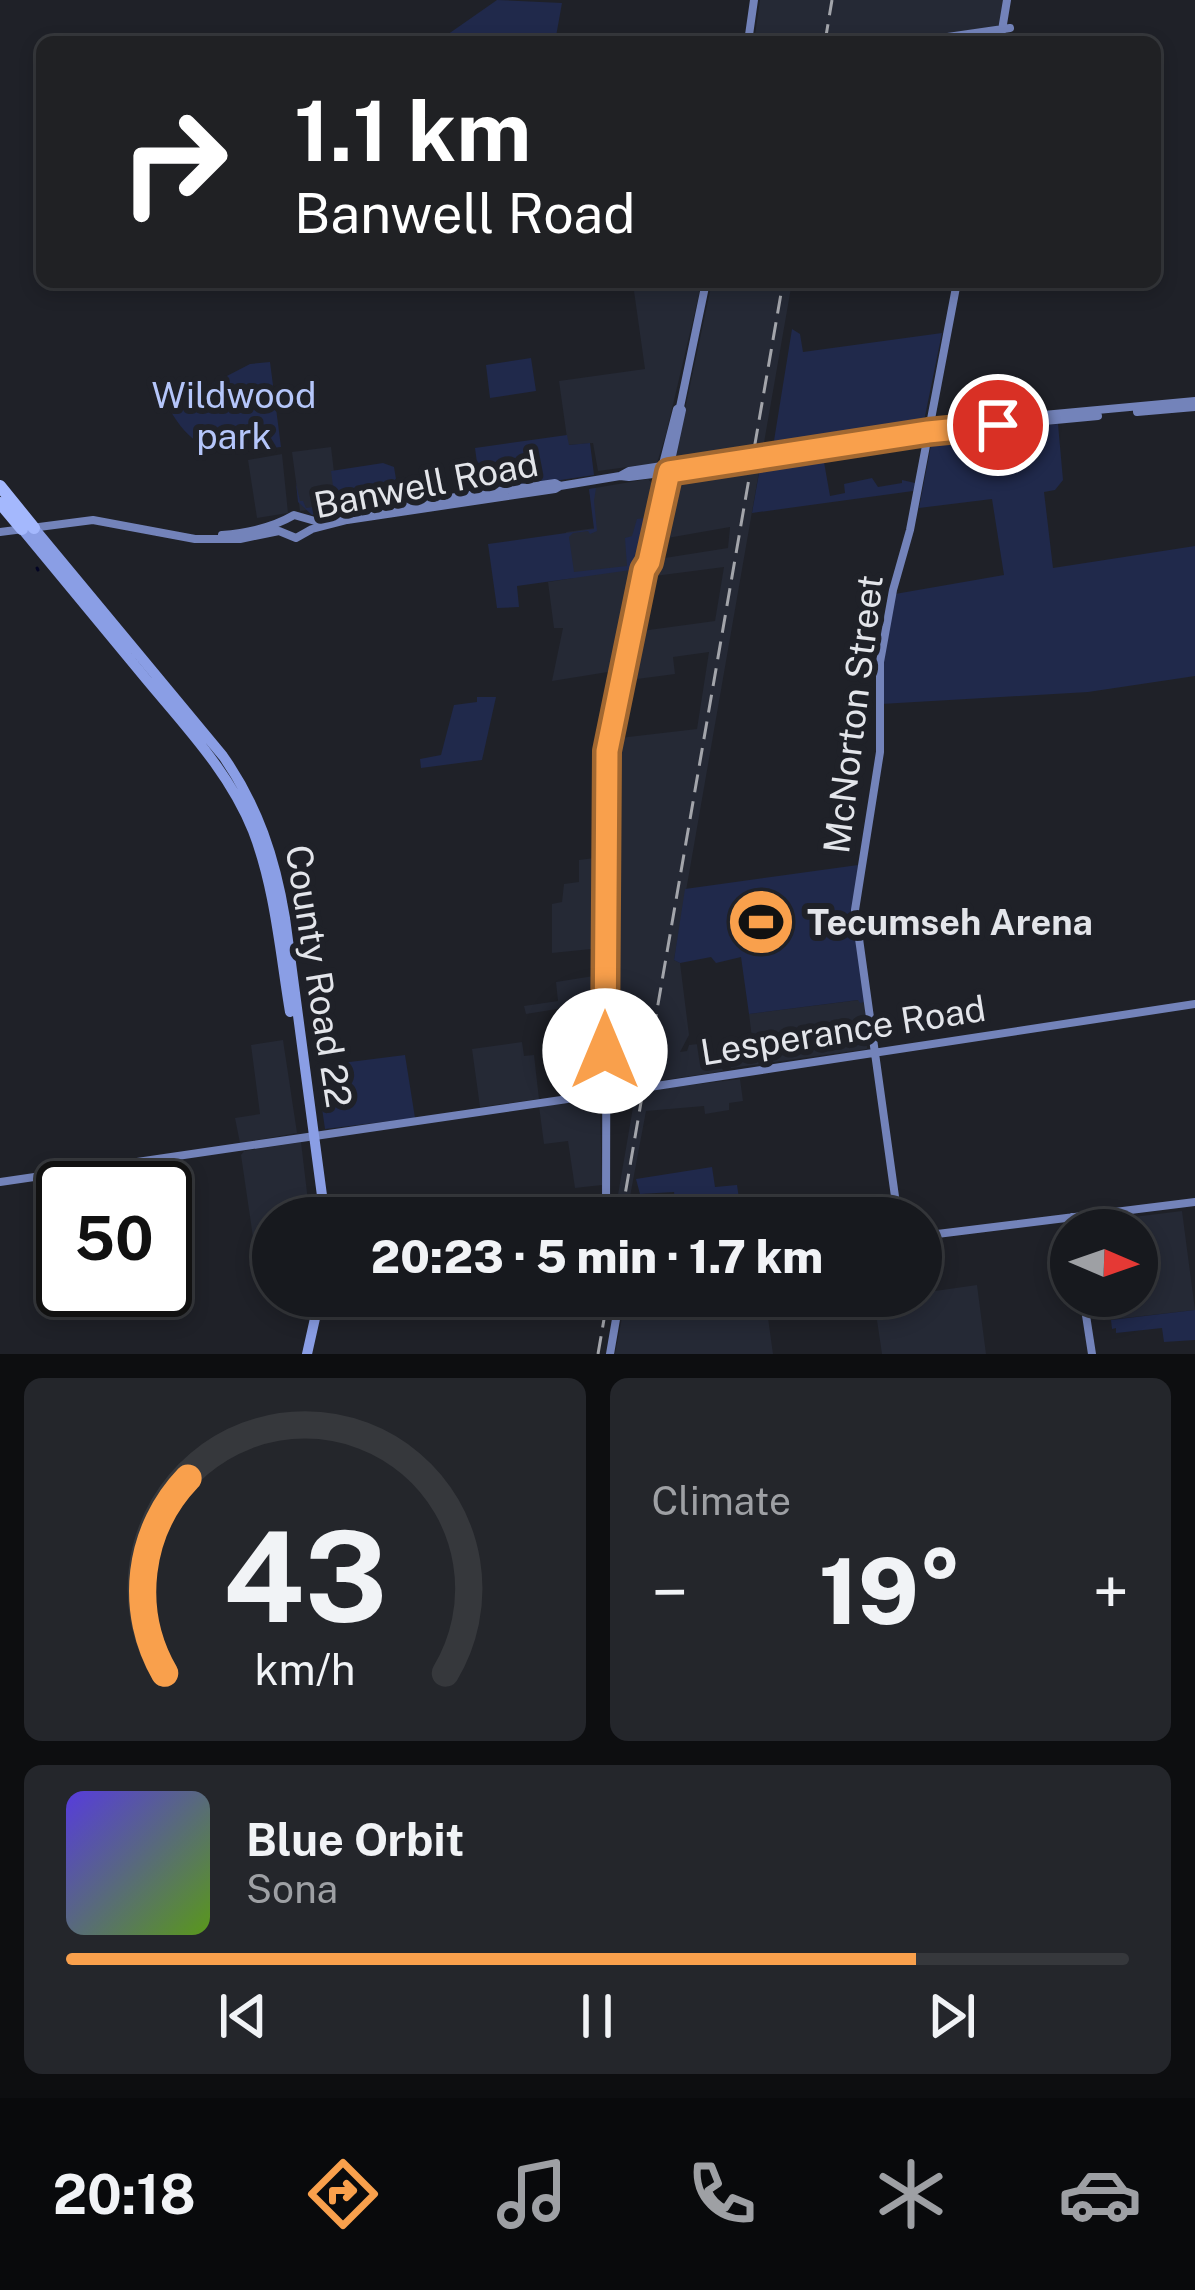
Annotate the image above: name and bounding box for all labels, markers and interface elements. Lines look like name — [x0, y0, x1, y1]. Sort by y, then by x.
text: 1.1 km — [294, 81, 531, 180]
icon: right — [96, 84, 252, 240]
text: Banwell Road — [294, 182, 635, 245]
park label: Wildwood park — [152, 374, 316, 457]
pin — [947, 374, 1049, 476]
icon: arrive — [965, 392, 1031, 458]
street label: Banwell Road — [310, 442, 542, 526]
street label: McNorton Street — [815, 572, 891, 856]
street label: County Road 22 — [278, 842, 360, 1110]
sports icon: Tecumseh Arena — [726, 887, 796, 957]
place label: Tecumseh Arena — [807, 901, 1093, 943]
street label: Lesperance Road — [697, 987, 989, 1073]
position arrow — [542, 988, 668, 1114]
speed limit sign: 50 — [36, 1161, 192, 1317]
north arrow — [1050, 1209, 1158, 1317]
map controls — [1050, 1209, 1158, 1317]
text: 20:23 · 5 min · 1.7 km — [371, 1230, 823, 1283]
text: Climate — [652, 1478, 791, 1524]
text: 43 — [222, 1503, 387, 1650]
text: 19° — [819, 1538, 962, 1644]
text: − — [652, 1553, 688, 1631]
text: + — [1092, 1553, 1129, 1631]
text: km/h — [254, 1643, 355, 1694]
text: Blue Orbit — [246, 1813, 464, 1866]
text: Sona — [246, 1866, 338, 1912]
icon: previous — [210, 1983, 276, 2049]
icon: pause — [564, 1983, 630, 2049]
icon: next — [919, 1983, 985, 2049]
icon: directions — [301, 2152, 385, 2236]
icon: music — [490, 2152, 574, 2236]
icon: phone — [680, 2152, 764, 2236]
icon: climate — [869, 2152, 953, 2236]
icon: car — [1058, 2152, 1142, 2236]
text: 20:18 — [53, 2163, 196, 2226]

